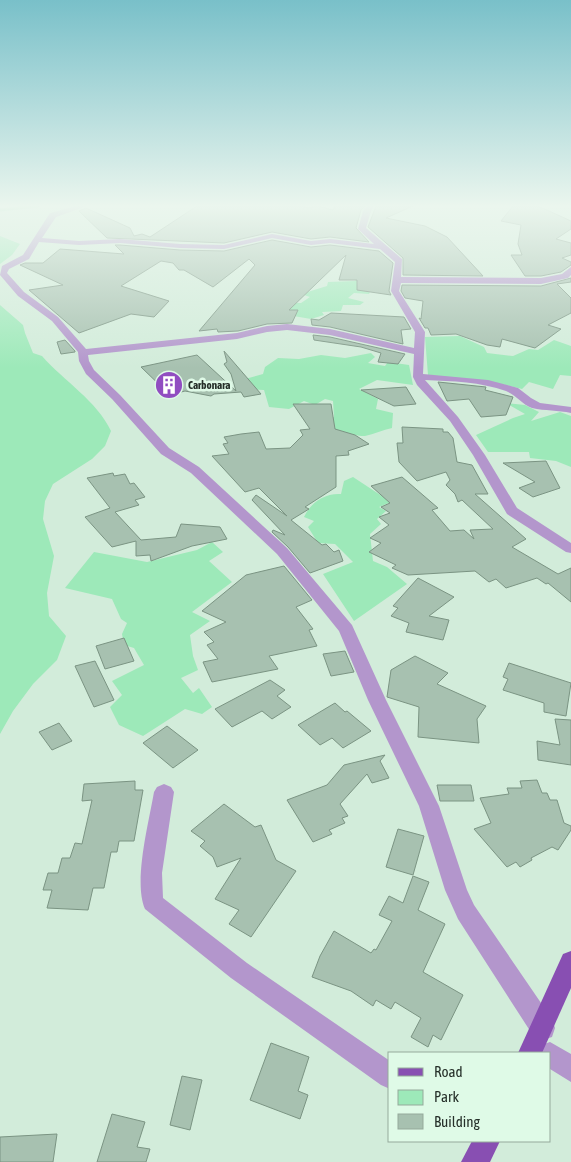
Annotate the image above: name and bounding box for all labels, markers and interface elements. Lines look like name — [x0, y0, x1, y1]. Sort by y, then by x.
building icon: Carbonara — [154, 370, 184, 400]
place label: Carbonara — [188, 379, 230, 391]
legend — [388, 1052, 551, 1142]
text: Road — [434, 1063, 463, 1080]
text: Park — [434, 1088, 459, 1105]
text: Building — [434, 1113, 480, 1130]

